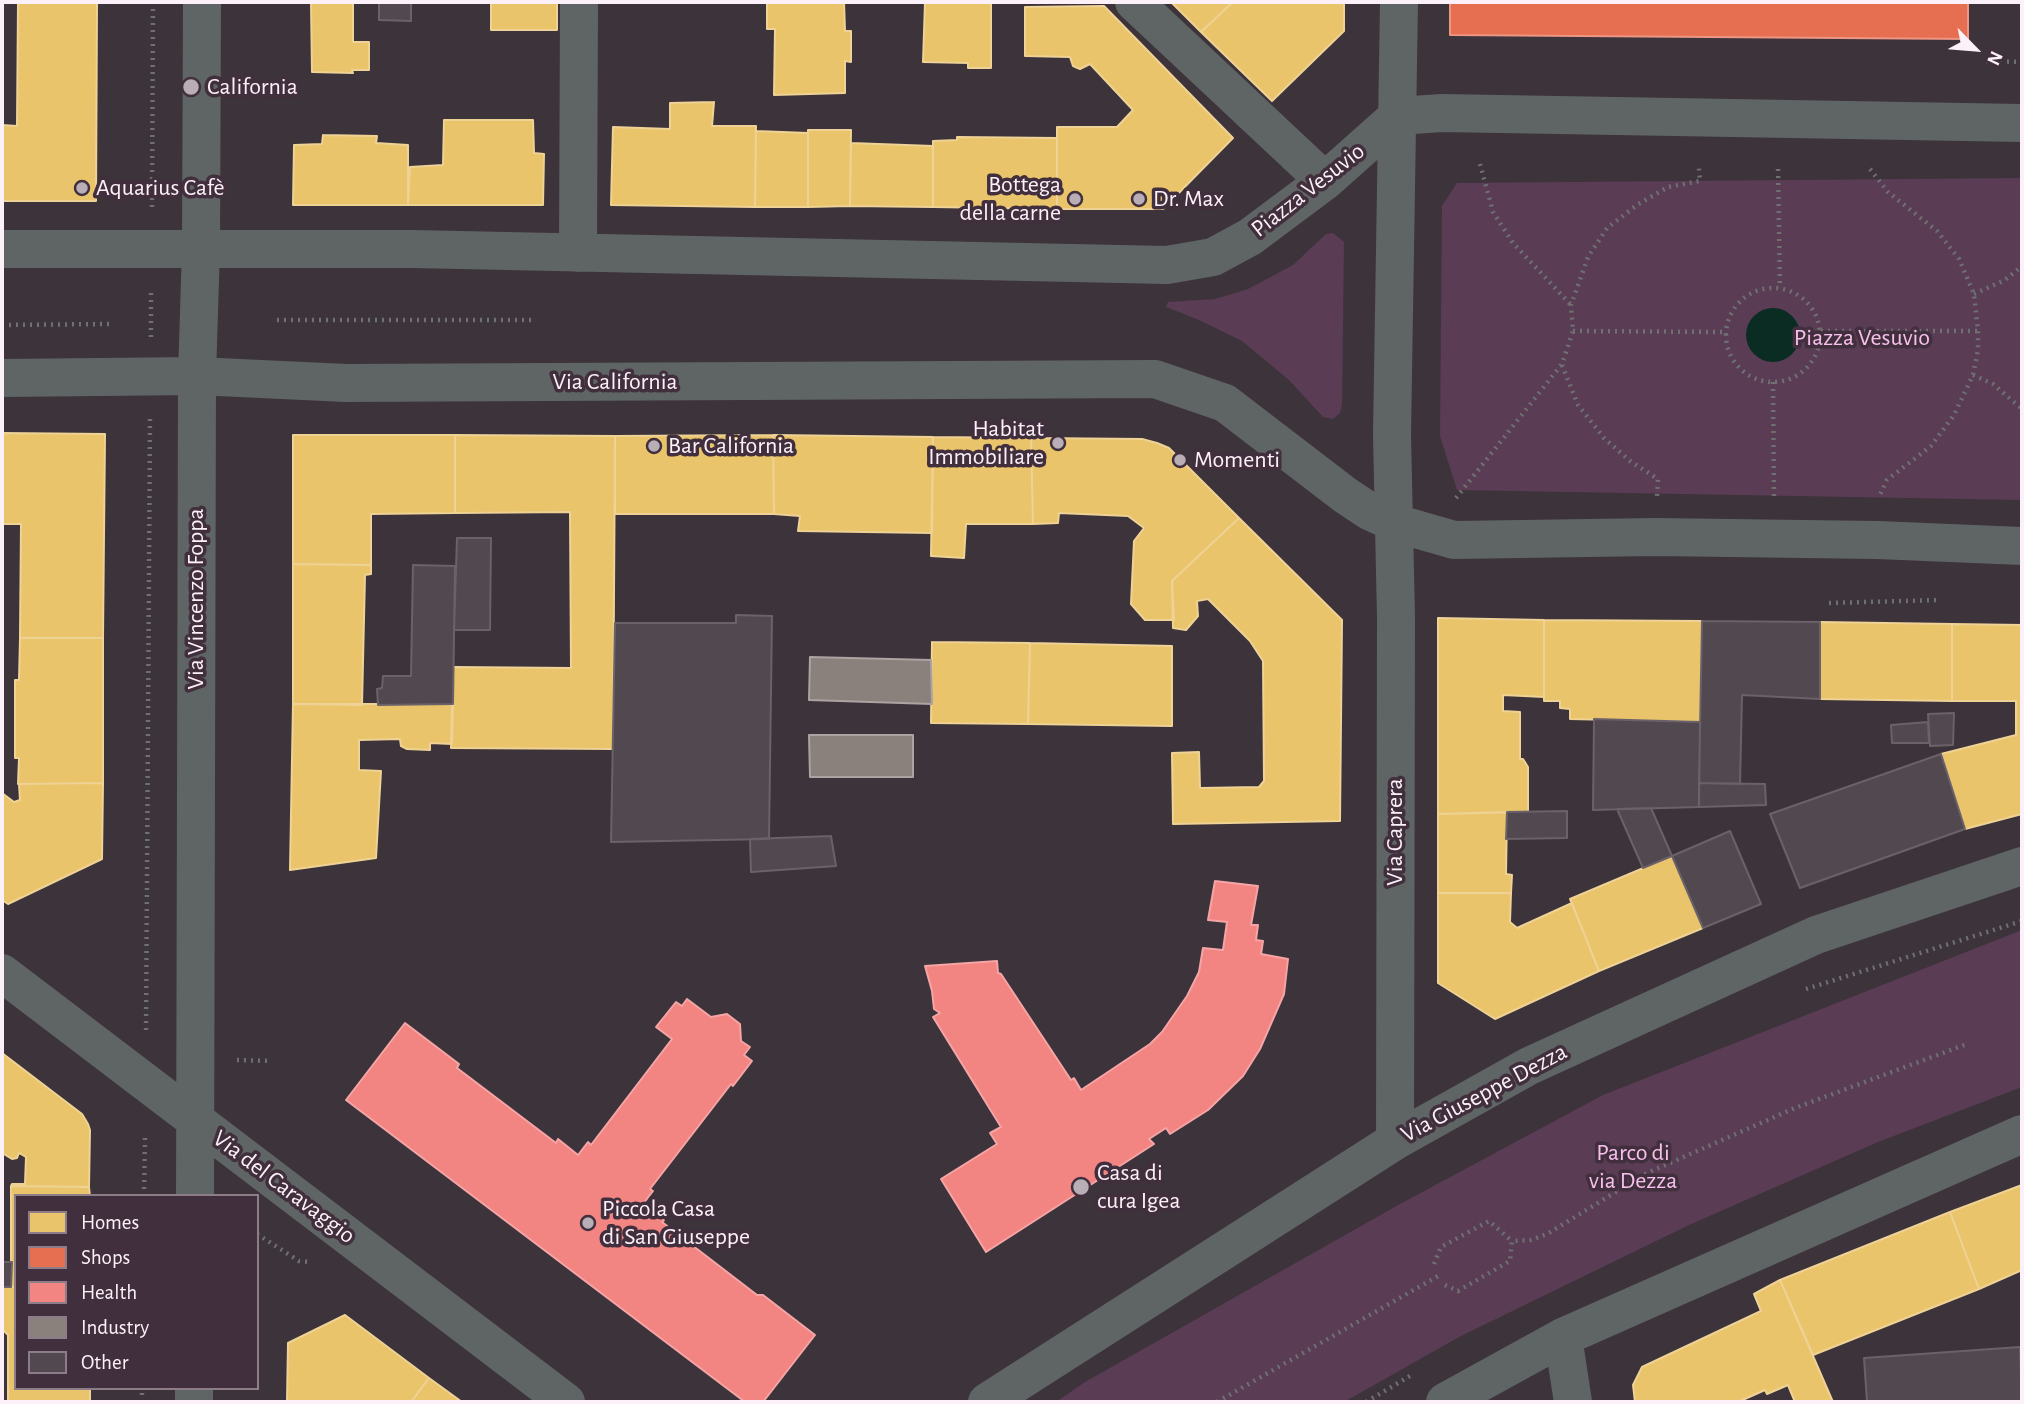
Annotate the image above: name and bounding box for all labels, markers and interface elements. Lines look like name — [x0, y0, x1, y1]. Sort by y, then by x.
north arrow — [1940, 14, 2010, 84]
text: N — [1983, 48, 2006, 68]
place label: California — [207, 73, 298, 101]
marker: California — [181, 77, 201, 97]
street label: Piazza Vesuvio — [1245, 137, 1371, 243]
place label: Bottega della carne — [960, 171, 1061, 227]
place label: Aquarius Cafè — [96, 174, 225, 202]
marker: Aquarius Cafè — [74, 180, 90, 196]
place label: Dr. Max — [1153, 185, 1224, 213]
marker: Bottega della carne — [1067, 191, 1083, 207]
marker: Dr. Max — [1131, 191, 1147, 207]
park label: Piazza Vesuvio — [1794, 324, 1930, 352]
street label: Via California — [552, 368, 678, 396]
place label: Habitat Immobiliare — [928, 415, 1044, 471]
place label: Bar California — [668, 432, 794, 460]
marker: Habitat Immobiliare — [1050, 435, 1066, 451]
marker: Bar California — [646, 438, 662, 454]
place label: Momenti — [1194, 446, 1280, 474]
marker: Momenti — [1172, 452, 1188, 468]
street label: Via Vincenzo Foppa — [182, 509, 210, 689]
street label: Via Caprera — [1381, 778, 1409, 886]
street label: Via Giuseppe Dezza — [1396, 1037, 1572, 1149]
street label: Via del Caravaggio — [207, 1124, 361, 1250]
park label: Parco di via Dezza — [1589, 1139, 1677, 1195]
place label: Casa di cura Igea — [1097, 1159, 1180, 1215]
marker: Casa di cura Igea — [1071, 1177, 1091, 1197]
legend — [14, 1194, 259, 1390]
place label: Piccola Casa di San Giuseppe — [602, 1195, 750, 1251]
text: Homes — [81, 1212, 139, 1233]
marker: Piccola Casa di San Giuseppe — [580, 1215, 596, 1231]
text: Shops — [81, 1247, 130, 1268]
text: Health — [81, 1282, 137, 1303]
text: Industry — [81, 1317, 149, 1338]
text: Other — [81, 1352, 128, 1373]

